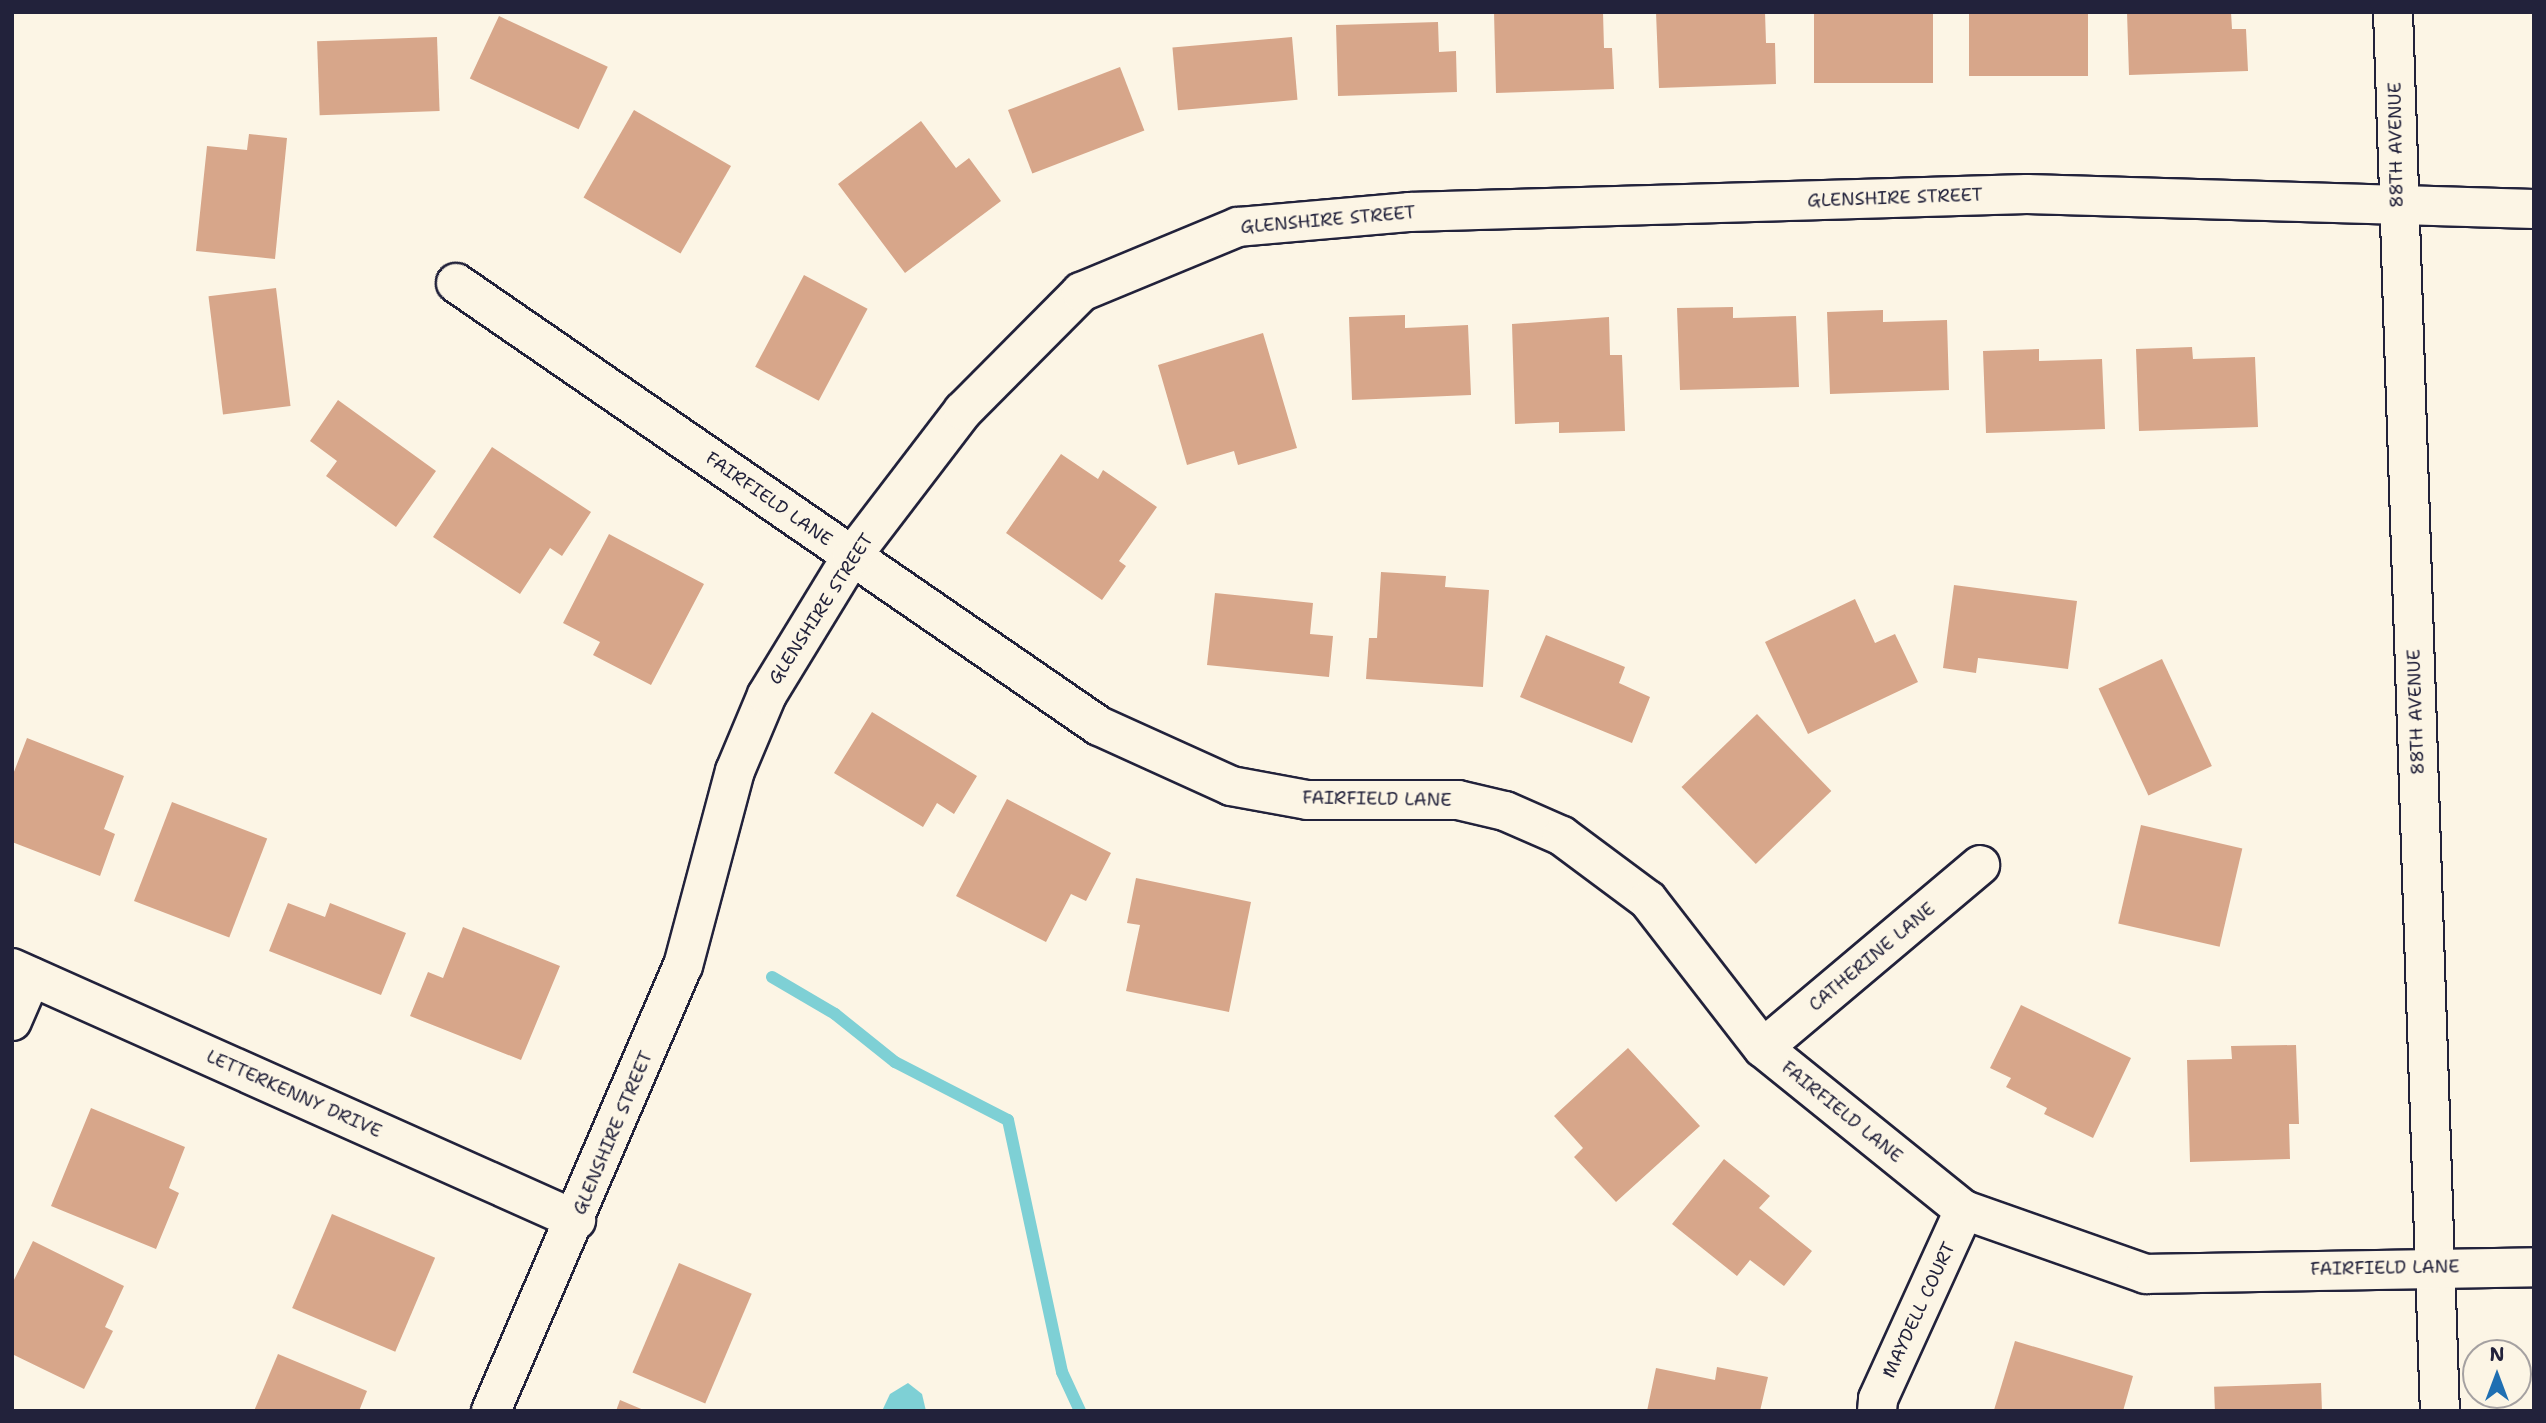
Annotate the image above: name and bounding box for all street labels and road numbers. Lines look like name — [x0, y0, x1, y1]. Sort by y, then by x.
street label: 88TH AVENUE — [2384, 82, 2408, 208]
street label: GLENSHIRE STREET — [1807, 184, 1983, 212]
street label: GLENSHIRE STREET — [1240, 202, 1416, 238]
street label: FAIRFIELD LANE — [702, 447, 836, 551]
street label: GLENSHIRE STREET — [764, 529, 878, 689]
street label: 88TH AVENUE — [2403, 649, 2429, 775]
street label: FAIRFIELD LANE — [1302, 787, 1452, 811]
street label: CATHERINE LANE — [1805, 898, 1939, 1016]
street label: LETTERKENNY DRIVE — [203, 1046, 385, 1142]
street label: GLENSHIRE STREET — [569, 1048, 657, 1218]
street label: FAIRFIELD LANE — [1777, 1057, 1907, 1167]
street label: MAYDELL COURT — [1878, 1239, 1960, 1381]
street label: FAIRFIELD LANE — [2310, 1256, 2460, 1280]

